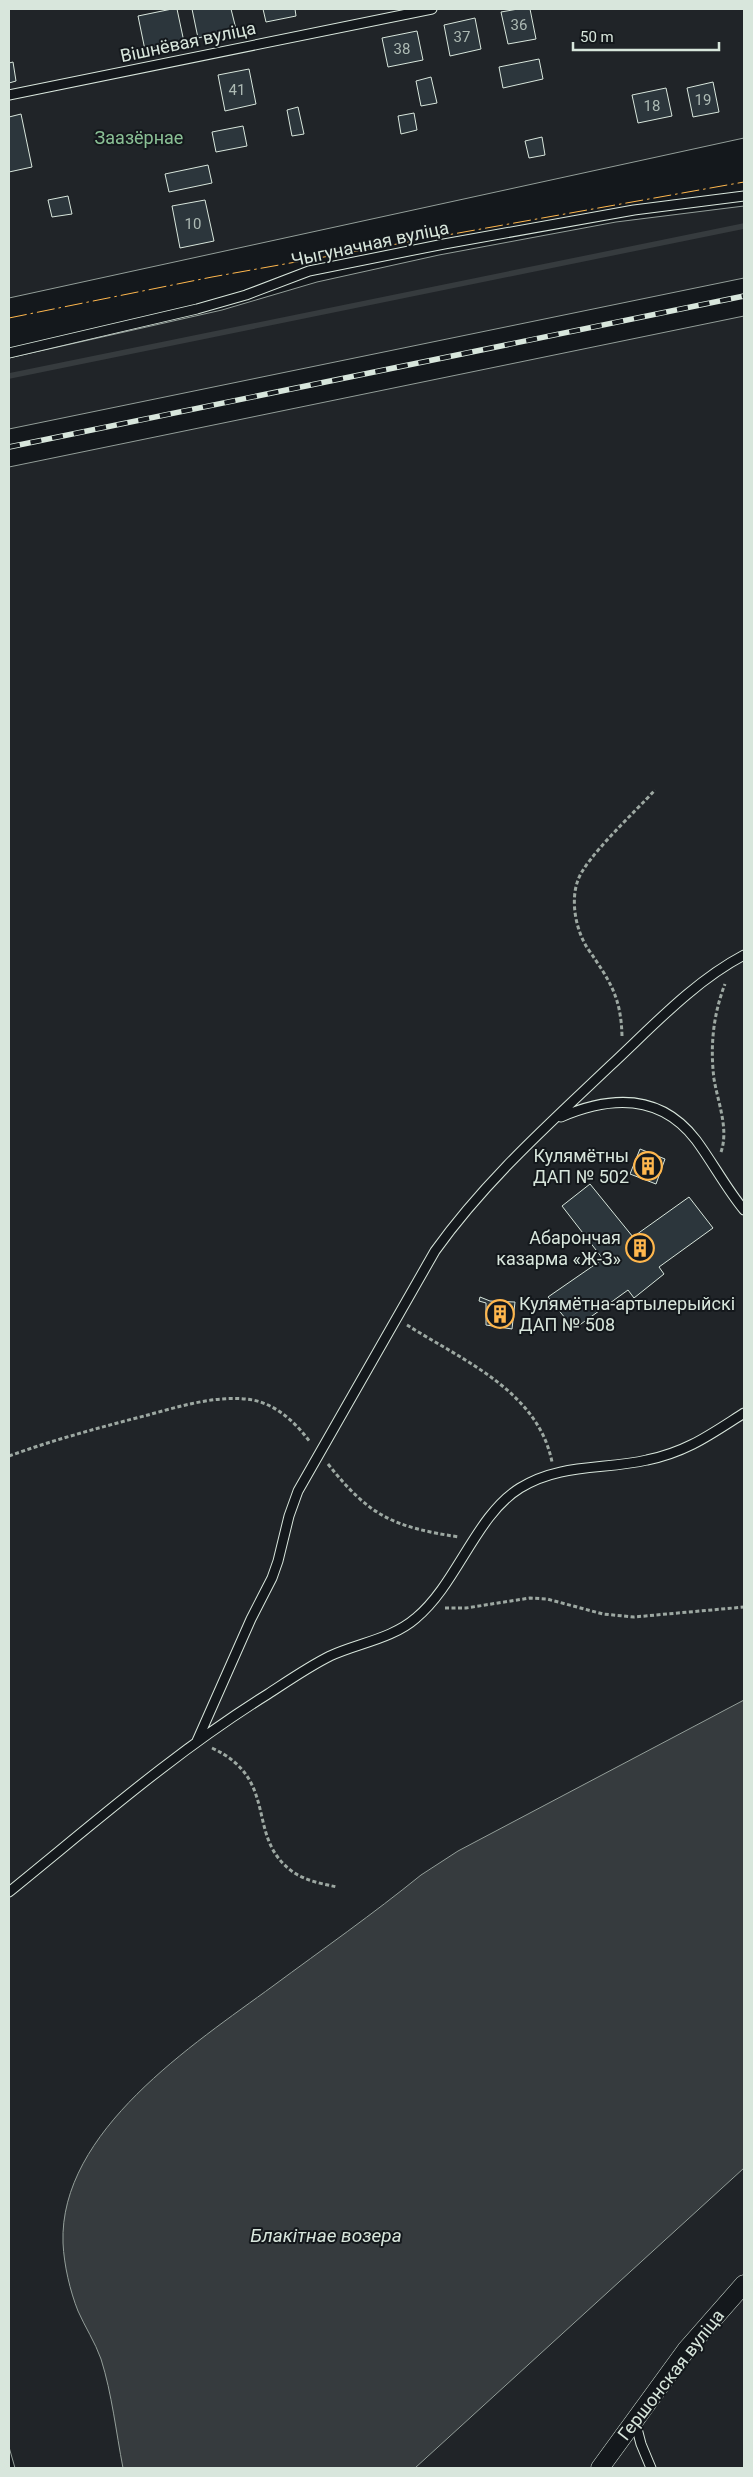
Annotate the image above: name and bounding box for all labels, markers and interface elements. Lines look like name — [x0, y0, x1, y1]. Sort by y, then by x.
house number: 36 — [511, 16, 527, 34]
street label: Вішнёвая вуліца — [118, 17, 258, 66]
scale bar — [573, 20, 719, 52]
house number: 37 — [454, 28, 470, 46]
text: 50 m — [580, 28, 614, 46]
house number: 38 — [394, 40, 410, 58]
house number: 41 — [229, 81, 245, 99]
house number: 19 — [695, 91, 711, 109]
house number: 18 — [644, 97, 660, 115]
park label: Заазёрнае — [95, 127, 183, 148]
house number: 10 — [185, 215, 201, 233]
street label: Чыгуначная вуліца — [289, 217, 451, 270]
place label: Кулямётны ДАП № 502 — [533, 1145, 629, 1187]
building icon: Кулямётны ДАП № 502 — [633, 1151, 663, 1181]
place label: Абарончая казарма «Ж-З» — [496, 1227, 621, 1269]
building icon: Абарончая казарма «Ж-З» — [625, 1233, 655, 1263]
place label: Кулямётна-артылерыйскі ДАП № 508 — [519, 1293, 735, 1335]
building icon: Кулямётна-артылерыйскі ДАП № 508 — [485, 1299, 515, 1329]
water label: Блакітнае возера — [250, 2224, 402, 2247]
street label: Гершонская вуліца — [613, 2305, 728, 2444]

